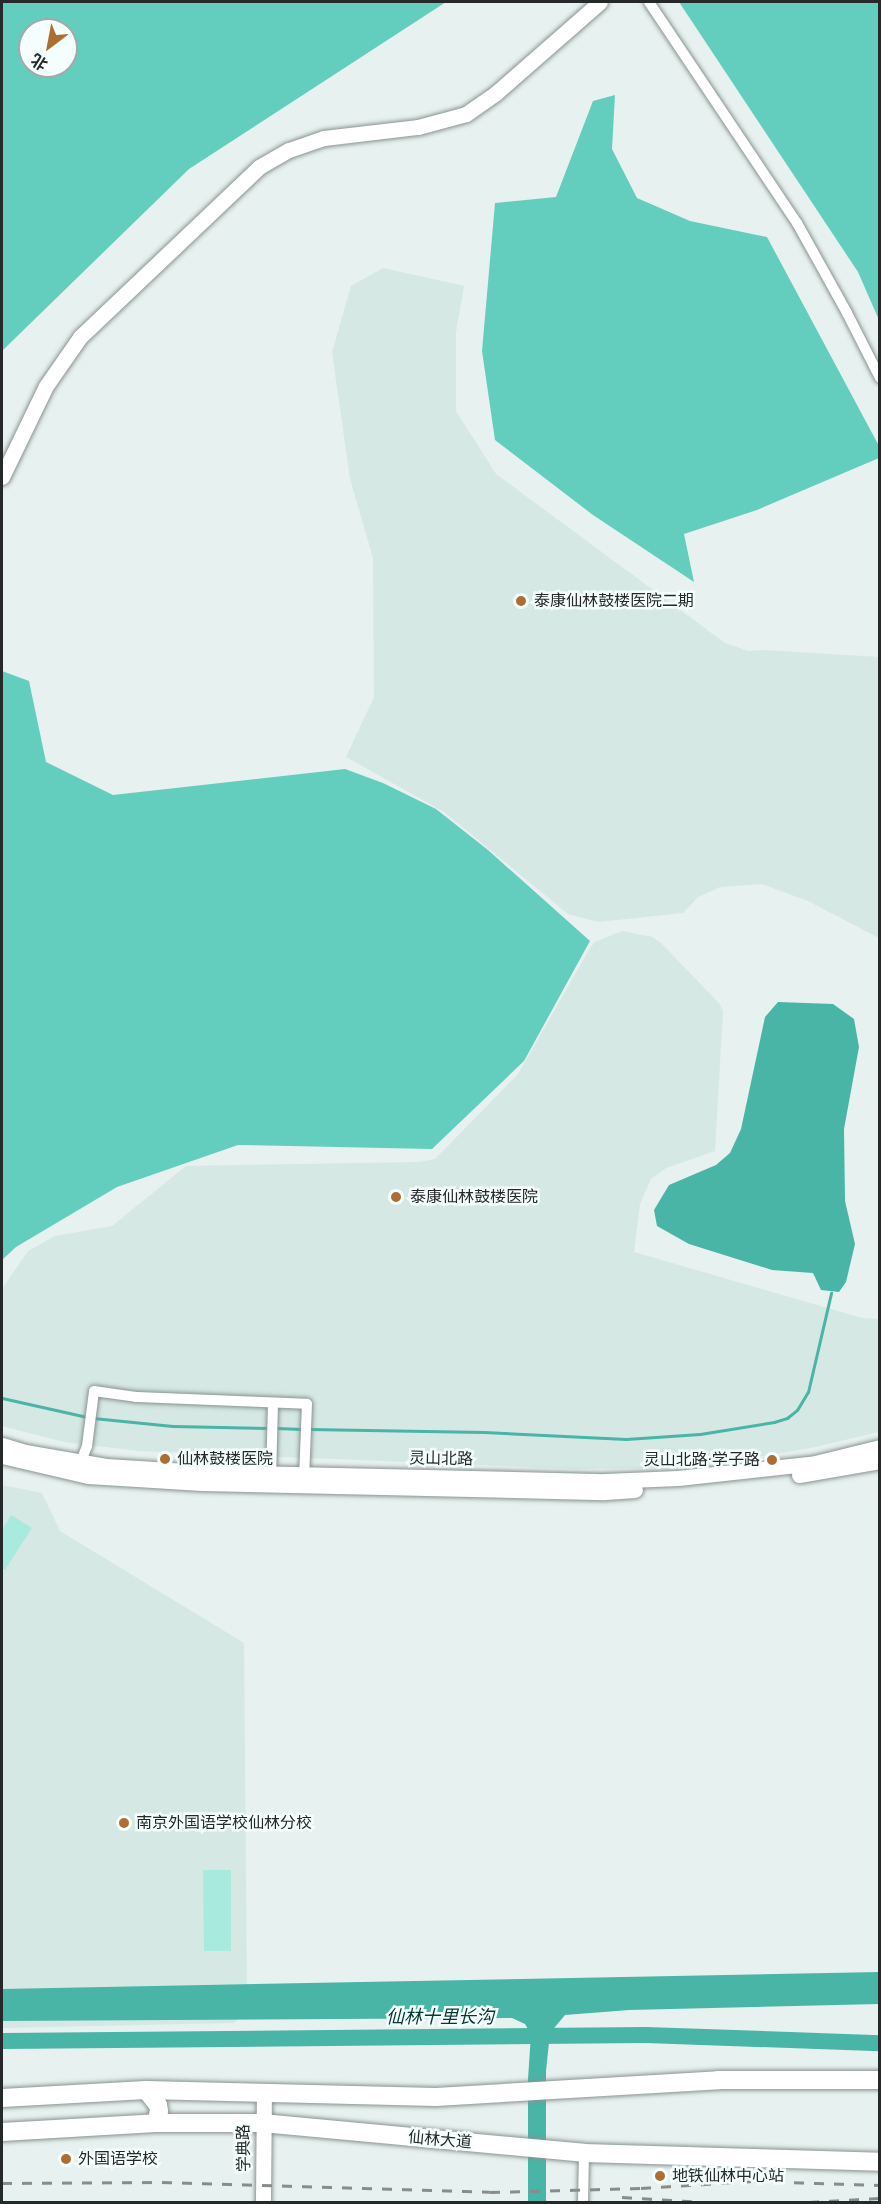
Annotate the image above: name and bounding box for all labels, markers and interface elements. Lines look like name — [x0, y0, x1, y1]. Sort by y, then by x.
north arrow — [18, 18, 78, 78]
text: 北 — [27, 50, 51, 74]
place label: 泰康仙林鼓楼医院二期 — [534, 591, 694, 611]
marker: 泰康仙林鼓楼医院二期 — [512, 592, 530, 610]
place label: 泰康仙林鼓楼医院 — [410, 1187, 538, 1207]
marker: 泰康仙林鼓楼医院 — [387, 1188, 405, 1206]
place label: 仙林鼓楼医院 — [177, 1449, 273, 1469]
street label: 灵山北路 — [409, 1449, 473, 1469]
place label: 灵山北路·学子路 — [644, 1450, 760, 1470]
marker: 仙林鼓楼医院 — [158, 1452, 172, 1466]
marker: 灵山北路·学子路 — [765, 1453, 779, 1467]
place label: 南京外国语学校仙林分校 — [136, 1813, 312, 1833]
marker: 南京外国语学校仙林分校 — [117, 1816, 131, 1830]
water label: 仙林十里长沟 — [386, 2006, 494, 2028]
street label: 学典路 — [234, 2124, 254, 2172]
street label: 仙林大道 — [407, 2128, 473, 2152]
place label: 外国语学校 — [78, 2149, 158, 2169]
marker: 外国语学校 — [59, 2152, 73, 2166]
place label: 地铁仙林中心站 — [672, 2166, 784, 2186]
marker: 地铁仙林中心站 — [653, 2169, 667, 2183]

